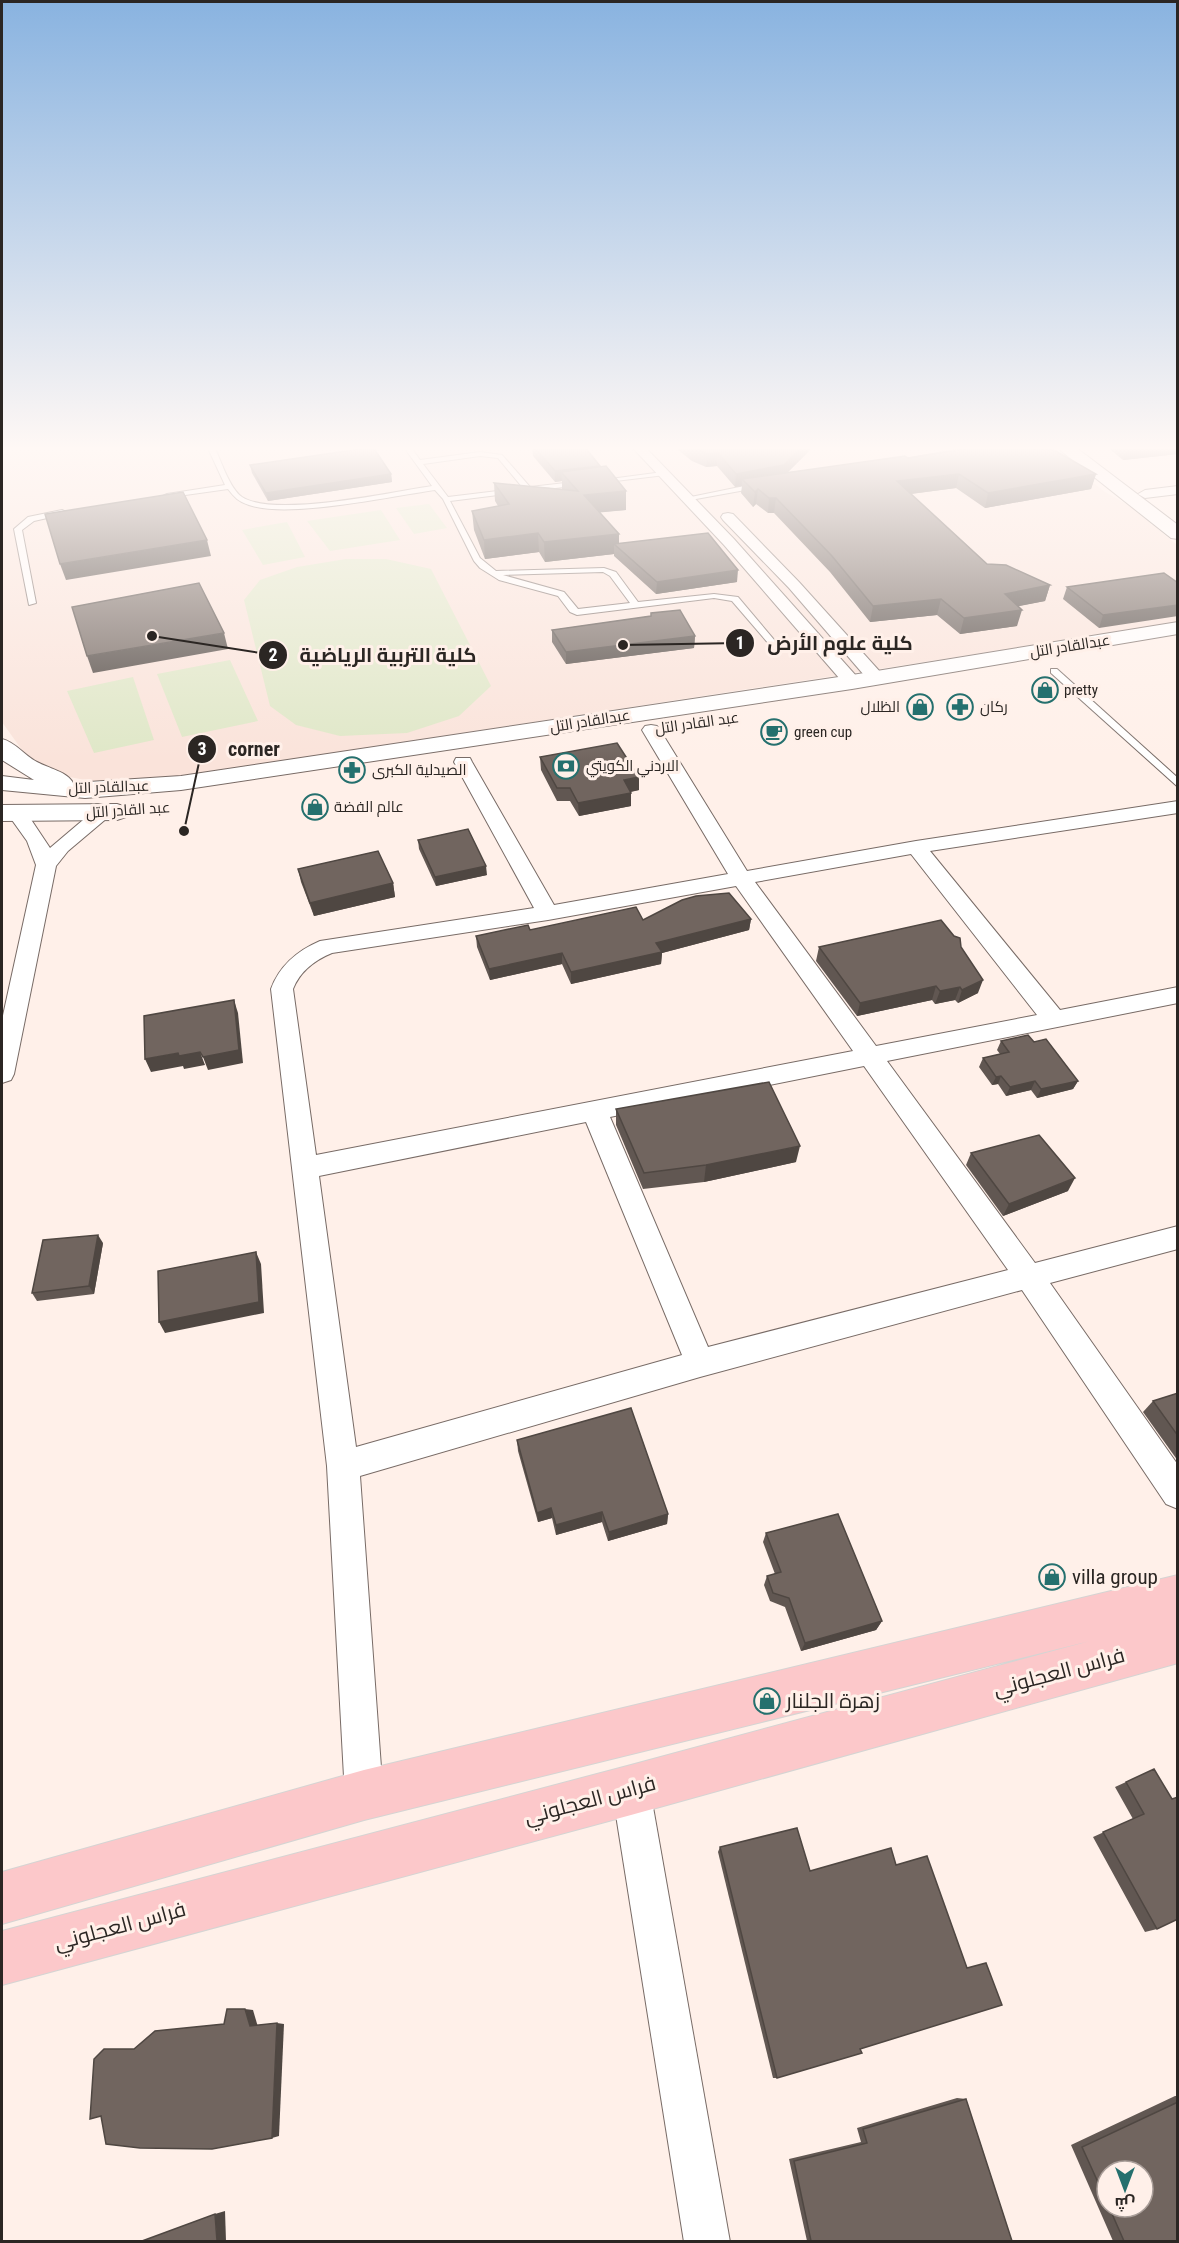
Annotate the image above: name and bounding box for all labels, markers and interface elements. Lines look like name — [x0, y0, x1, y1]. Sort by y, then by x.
callout: كلية علوم الأرض — [725, 624, 925, 662]
text: كلية علوم الأرض — [767, 631, 913, 657]
street label: عبدالقادر التل — [1028, 631, 1112, 662]
text: 1 — [735, 632, 745, 653]
callout: كلية التربية الرياضية — [258, 636, 489, 674]
text: كلية التربية الرياضية — [299, 643, 477, 667]
text: 2 — [268, 644, 278, 665]
shop icon: pretty — [1030, 675, 1060, 705]
place label: pretty — [1064, 681, 1098, 699]
shop icon: الظلال — [905, 692, 935, 722]
pharmacy icon: ركان — [945, 692, 975, 722]
place label: الظلال — [861, 698, 900, 716]
place label: ركان — [980, 698, 1008, 717]
street label: عبدالقادر التل — [548, 706, 632, 737]
street label: عبد القادر التل — [654, 708, 740, 739]
cafe icon: green cup — [759, 717, 789, 747]
place label: green cup — [794, 723, 852, 741]
callout: corner — [187, 730, 292, 768]
text: corner — [228, 737, 280, 761]
text: 3 — [197, 738, 207, 759]
bank icon: الاردني الكويتي — [551, 751, 581, 781]
pharmacy icon: الصيدلية الكبرى — [337, 755, 367, 785]
place label: الاردني الكويتي — [586, 757, 679, 778]
place label: الصيدلية الكبرى — [372, 761, 466, 780]
street label: عبدالقادر التل — [68, 777, 150, 798]
shop icon: عالم الفضة — [300, 792, 330, 822]
street label: عبد القادر التل — [85, 798, 171, 823]
place label: عالم الفضة — [334, 798, 404, 817]
shop icon: villa group — [1037, 1562, 1067, 1592]
place label: villa group — [1072, 1565, 1158, 1589]
street label: فراس العجلوني — [991, 1643, 1128, 1705]
shop icon: زهرة الجلنار — [752, 1686, 782, 1716]
place label: زهرة الجلنار — [785, 1689, 880, 1713]
street label: فراس العجلوني — [522, 1771, 659, 1833]
street label: فراس العجلوني — [52, 1897, 189, 1959]
north arrow — [1095, 2159, 1155, 2219]
text: ش — [1115, 2194, 1135, 2213]

